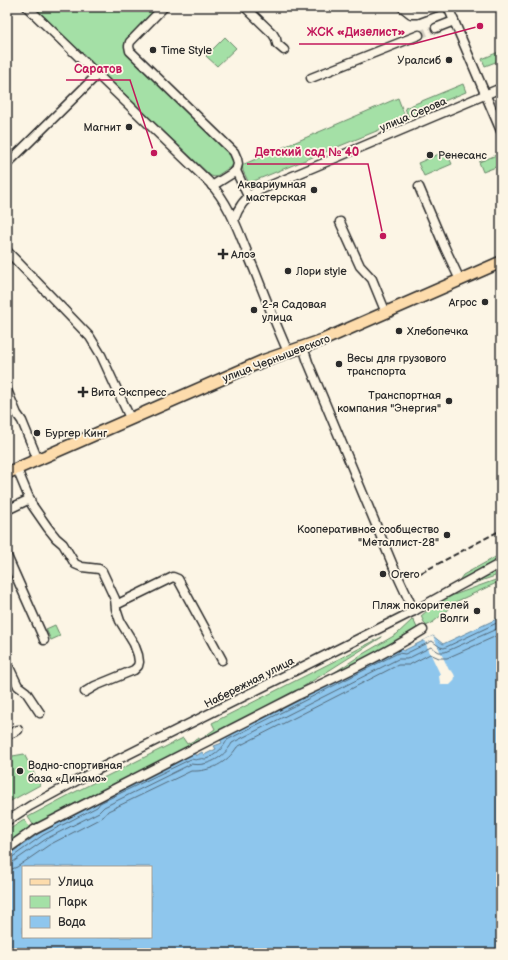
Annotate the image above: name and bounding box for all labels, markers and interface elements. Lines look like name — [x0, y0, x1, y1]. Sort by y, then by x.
callout: ЖСК «Дизелист» — [299, 20, 413, 44]
text: ЖСК «Дизелист» — [307, 25, 405, 40]
place label: Time Style — [161, 44, 213, 57]
marker: Time Style — [148, 45, 158, 55]
place label: Уралсиб — [397, 54, 441, 67]
marker: Уралсиб — [444, 55, 454, 65]
callout: Саратов — [66, 56, 130, 80]
text: Саратов — [74, 62, 122, 77]
street label: улица Серова — [378, 94, 449, 134]
place label: Магнит — [84, 121, 121, 134]
marker: Магнит — [124, 122, 134, 132]
callout: Детский сад № 40 — [247, 140, 368, 164]
text: Детский сад № 40 — [255, 145, 359, 160]
place label: Ренесанс — [438, 149, 488, 162]
marker: Ренесанс — [425, 150, 435, 160]
place label: Аквариумная мастерская — [237, 178, 306, 204]
marker: Аквариумная мастерская — [309, 185, 319, 195]
place label: Алоэ — [230, 248, 256, 261]
marker: Алоэ — [218, 249, 228, 259]
place label: Лори style — [295, 265, 347, 278]
marker: Лори style — [283, 266, 293, 276]
place label: Агрос — [448, 296, 478, 309]
marker: Агрос — [480, 297, 490, 307]
place label: 2-я Садовая улица — [262, 298, 326, 324]
marker: 2-я Садовая улица — [249, 305, 259, 315]
place label: Хлебопечка — [407, 325, 469, 338]
marker: Хлебопечка — [394, 326, 404, 336]
street label: улица Чернышевского — [221, 332, 332, 385]
place label: Весы для грузового транспорта — [347, 352, 447, 378]
marker: Весы для грузового транспорта — [334, 359, 344, 369]
place label: Вита Экспресс — [91, 386, 167, 399]
marker: Вита Экспресс — [78, 387, 88, 397]
place label: Транспортная компания "Энергия" — [337, 389, 441, 415]
marker: Транспортная компания "Энергия" — [444, 396, 454, 406]
place label: Бургер Кинг — [45, 427, 108, 440]
marker: Бургер Кинг — [32, 428, 42, 438]
place label: Кооперативное сообщество "Металлист-28" — [297, 523, 439, 549]
marker: Кооперативное сообщество "Металлист-28" — [442, 530, 452, 540]
place label: Orero — [391, 568, 420, 581]
marker: Orero — [378, 569, 388, 579]
place label: Пляж покорителей Волги — [372, 599, 469, 625]
marker: Пляж покорителей Волги — [472, 606, 482, 616]
street label: Набережная улица — [202, 654, 297, 711]
place label: Водно-спортивная база «Динамо» — [28, 759, 122, 785]
marker: Водно-спортивная база «Динамо» — [15, 766, 25, 776]
legend — [22, 866, 152, 938]
text: Улица — [58, 875, 94, 890]
text: Парк — [58, 895, 88, 910]
text: Вода — [58, 915, 86, 930]

